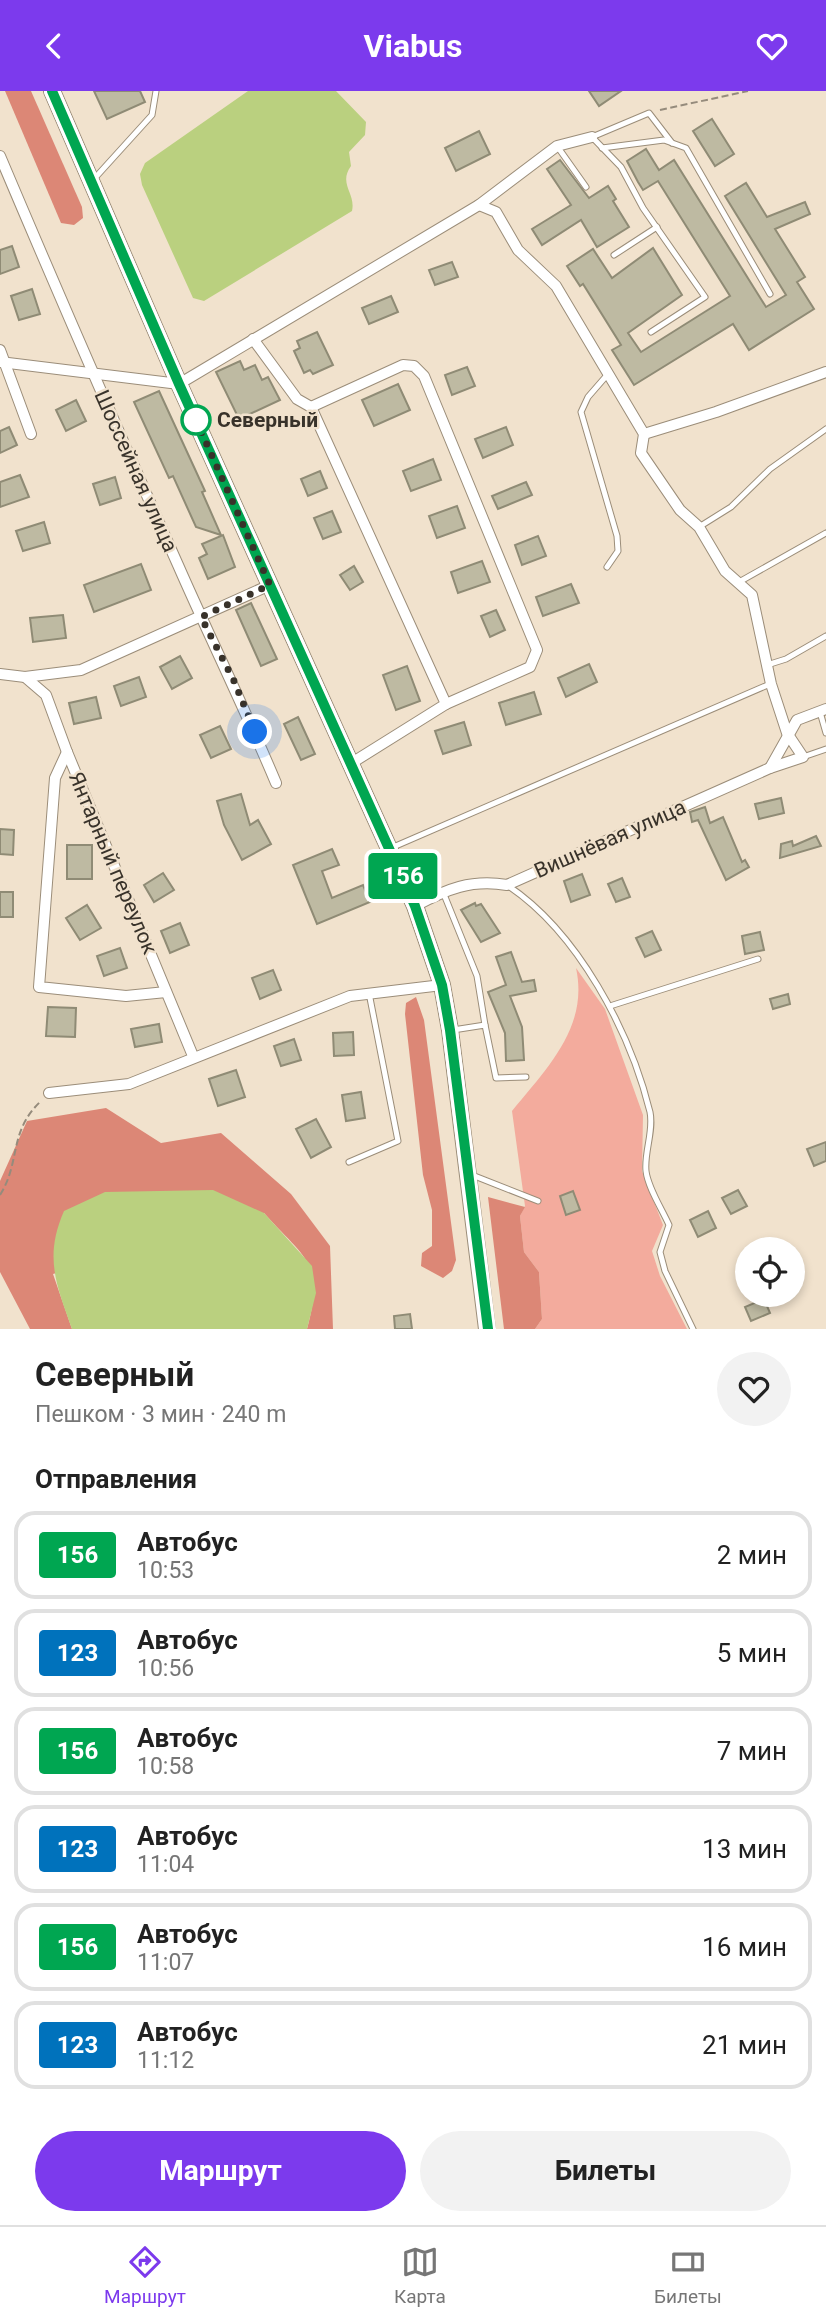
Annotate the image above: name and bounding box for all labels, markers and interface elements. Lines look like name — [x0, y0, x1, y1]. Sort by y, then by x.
icon: back — [35, 27, 73, 65]
text: Viabus — [364, 27, 462, 65]
icon: heart — [753, 27, 791, 65]
street label: Шоссейная улица — [89, 386, 183, 556]
marker: Северный — [181, 405, 211, 435]
place label: Северный — [217, 408, 318, 432]
your location — [237, 714, 272, 749]
street label: Янтарный переулок — [64, 768, 162, 958]
street label: Вишнёвая улица — [531, 795, 689, 883]
line badge: 156 — [363, 853, 443, 899]
text: 156 — [382, 862, 424, 890]
map controls — [735, 1237, 805, 1307]
button: locate — [735, 1237, 805, 1307]
button: heart — [717, 1352, 791, 1426]
text: Северный — [35, 1355, 194, 1394]
text: Пешком · 3 мин · 240 m — [35, 1401, 286, 1428]
text: Отправления — [35, 1464, 197, 1494]
text: Автобус — [137, 1527, 238, 1557]
text: 2 мин — [717, 1540, 787, 1570]
text: 156 — [57, 1541, 98, 1569]
text: 10:53 — [137, 1557, 194, 1584]
text: Автобус — [137, 1625, 238, 1655]
text: 5 мин — [717, 1638, 787, 1668]
text: 123 — [57, 1639, 98, 1667]
text: 10:56 — [137, 1655, 194, 1682]
text: Автобус — [137, 1723, 238, 1753]
text: 7 мин — [717, 1736, 787, 1766]
text: 156 — [57, 1737, 98, 1765]
text: 10:58 — [137, 1753, 194, 1780]
text: Автобус — [137, 1821, 238, 1851]
text: 13 мин — [702, 1834, 787, 1864]
text: 123 — [57, 1835, 98, 1863]
text: 11:04 — [137, 1851, 194, 1878]
text: Автобус — [137, 1919, 238, 1949]
text: 16 мин — [702, 1932, 787, 1962]
text: 156 — [57, 1933, 98, 1961]
text: 11:07 — [137, 1949, 194, 1976]
text: Автобус — [137, 2017, 238, 2047]
text: 21 мин — [702, 2030, 787, 2060]
text: 123 — [57, 2031, 98, 2059]
text: 11:12 — [137, 2047, 194, 2074]
button: Маршрут — [35, 2131, 406, 2211]
button: Билеты — [420, 2131, 791, 2211]
tab: Маршрут — [104, 2243, 186, 2308]
tab: Карта — [394, 2243, 446, 2308]
tab: Билеты — [654, 2243, 722, 2308]

